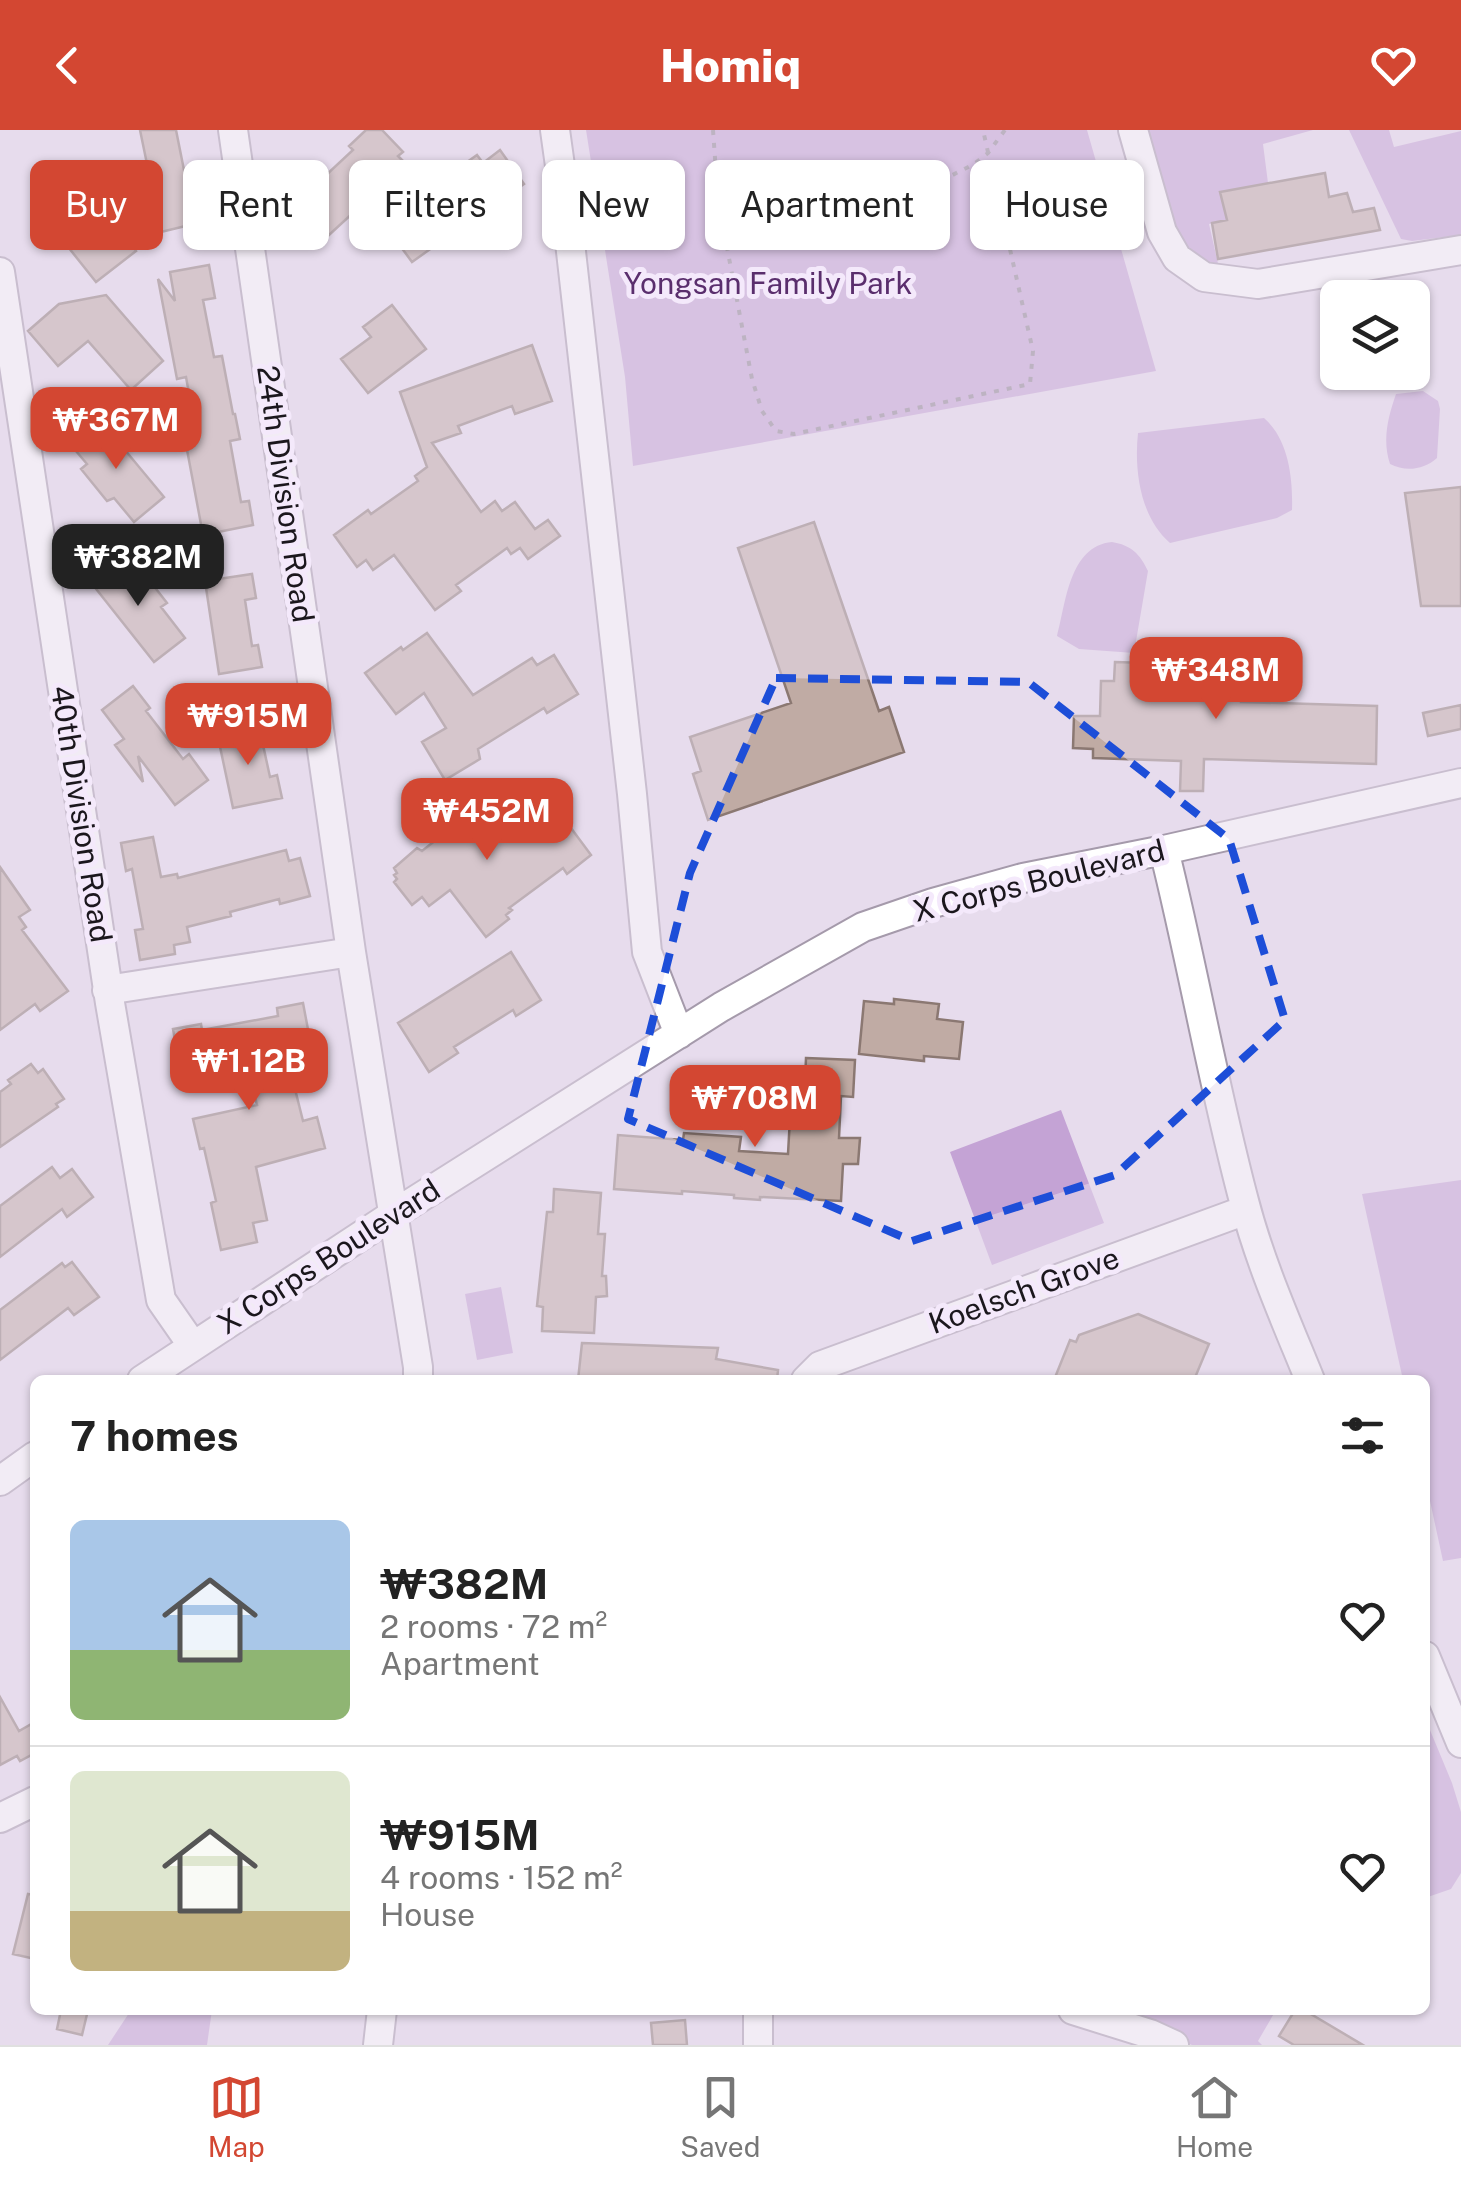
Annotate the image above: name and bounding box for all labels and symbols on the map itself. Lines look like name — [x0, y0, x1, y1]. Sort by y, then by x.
park label: Yongsan Family Park — [624, 265, 912, 301]
street label: 24th Division Road — [250, 363, 322, 625]
pin: ₩367M — [46, 387, 186, 472]
pin: ₩382M — [68, 524, 208, 609]
pin: ₩348M — [1146, 637, 1286, 722]
street label: 40th Division Road — [44, 683, 120, 945]
pin: ₩915M — [178, 683, 318, 768]
pin: ₩452M — [417, 778, 557, 863]
street label: X Corps Boulevard — [909, 831, 1168, 929]
pin: ₩1.12B — [168, 1028, 330, 1113]
pin: ₩708M — [685, 1065, 825, 1150]
street label: X Corps Boulevard — [211, 1171, 446, 1341]
street label: Koelsch Grove — [924, 1239, 1124, 1341]

